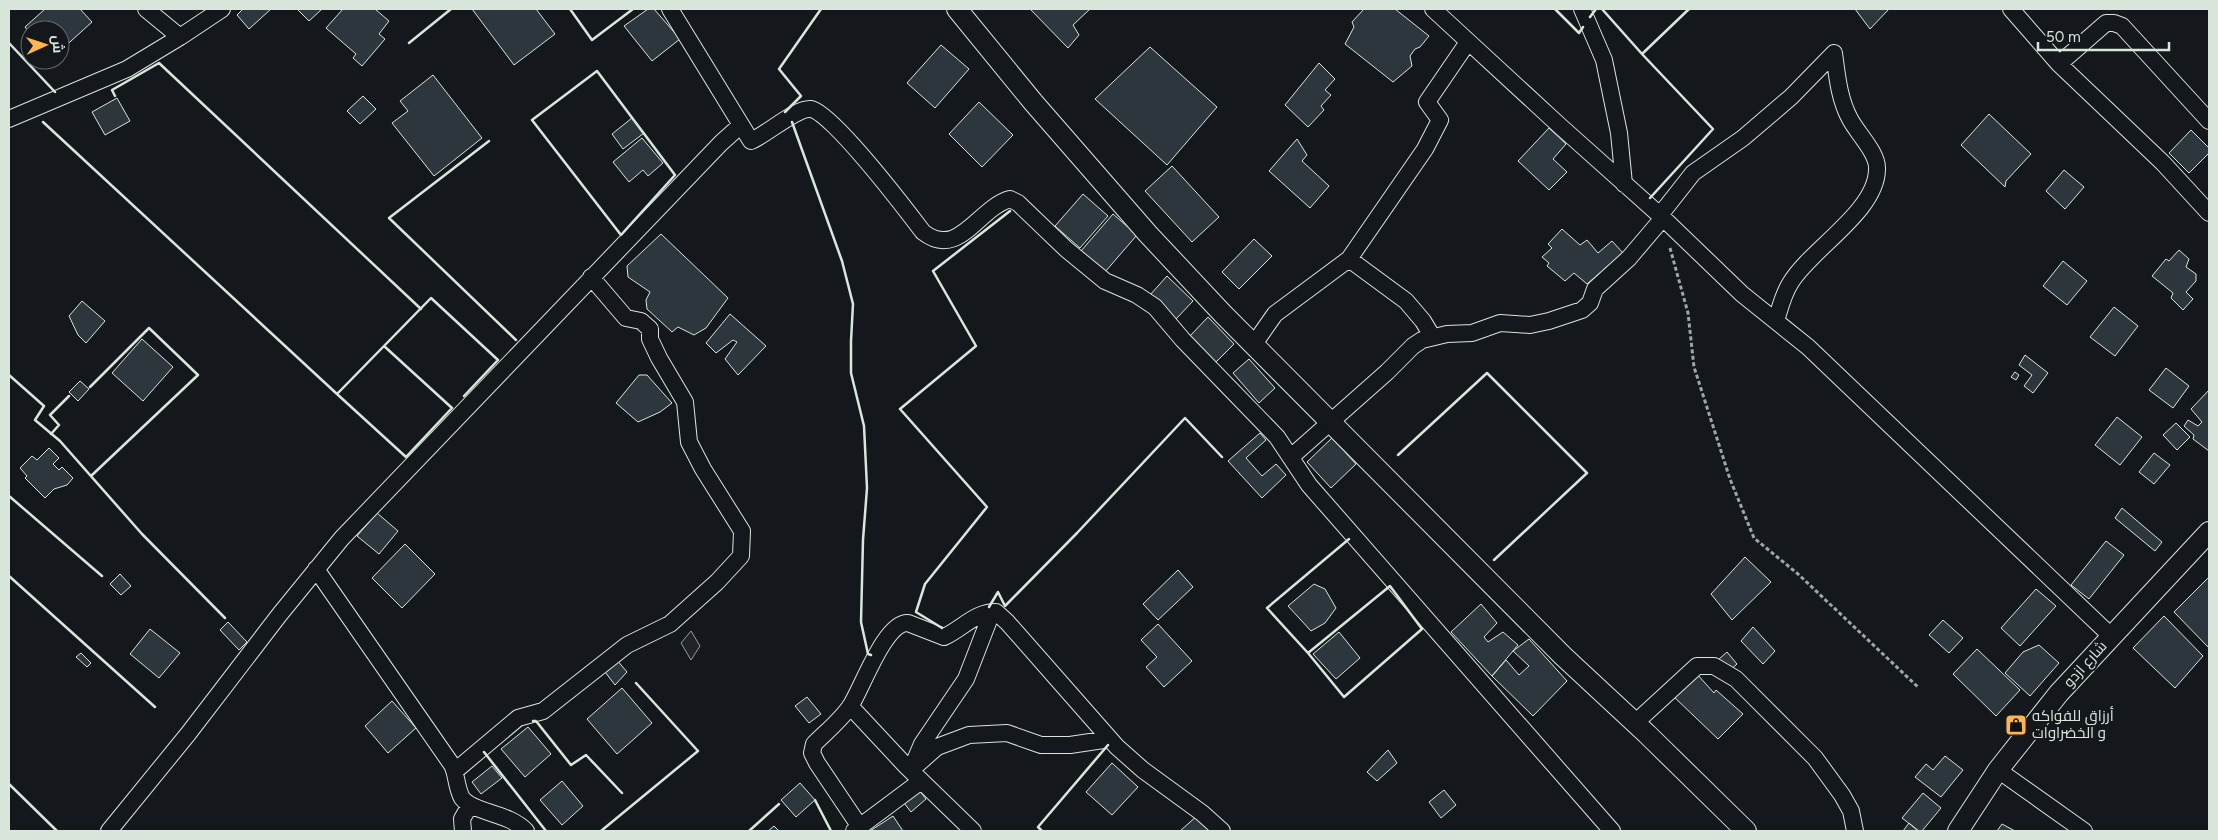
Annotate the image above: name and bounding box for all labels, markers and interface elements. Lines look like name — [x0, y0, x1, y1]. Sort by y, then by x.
north arrow — [20, 20, 70, 70]
scale bar — [2038, 20, 2169, 52]
text: 50 m — [2046, 28, 2081, 46]
text: ش — [49, 35, 66, 54]
street label: شارع ازدو — [2060, 637, 2112, 692]
place label: أرزاق للفواكه و الخضراوات — [2032, 706, 2114, 742]
shop icon: أرزاق للفواكه و الخضراوات — [2004, 713, 2028, 737]

